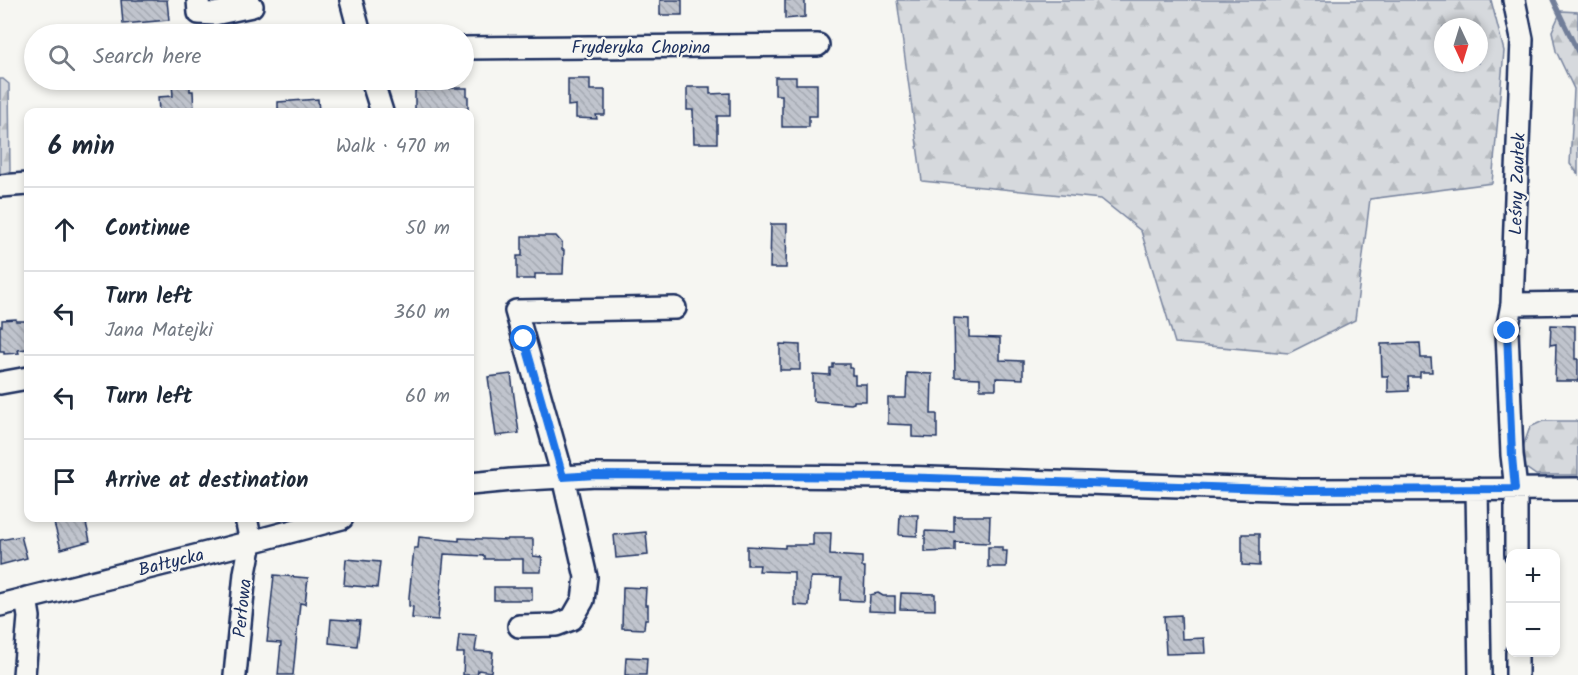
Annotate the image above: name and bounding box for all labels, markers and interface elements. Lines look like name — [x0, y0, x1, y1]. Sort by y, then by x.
north arrow — [1434, 18, 1488, 72]
search box — [24, 24, 474, 90]
street label: Fryderyka Chopina — [572, 34, 710, 63]
text: Search here — [93, 40, 201, 75]
icon: search — [45, 41, 78, 74]
text: 6 min — [48, 126, 115, 168]
text: Walk · 470 m — [336, 131, 450, 163]
street label: Leśny Zaułek — [1502, 132, 1535, 236]
text: Continue — [105, 212, 190, 247]
icon: ahead — [48, 213, 81, 246]
text: 50 m — [405, 213, 450, 245]
text: Turn left — [105, 280, 192, 315]
icon: left — [48, 297, 81, 330]
text: 360 m — [394, 297, 450, 329]
text: Jana Matejki — [105, 315, 213, 347]
route end — [1493, 317, 1519, 343]
route start — [510, 325, 536, 351]
text: Turn left — [105, 380, 192, 415]
icon: left — [48, 381, 81, 414]
text: 60 m — [405, 381, 450, 413]
text: Arrive at destination — [105, 464, 308, 499]
icon: arrive — [48, 465, 81, 498]
street label: Bałtycka — [135, 541, 207, 586]
map controls — [1506, 549, 1560, 657]
button: + — [1506, 549, 1560, 603]
street label: Perłowa — [226, 577, 261, 639]
button: − — [1506, 603, 1560, 657]

